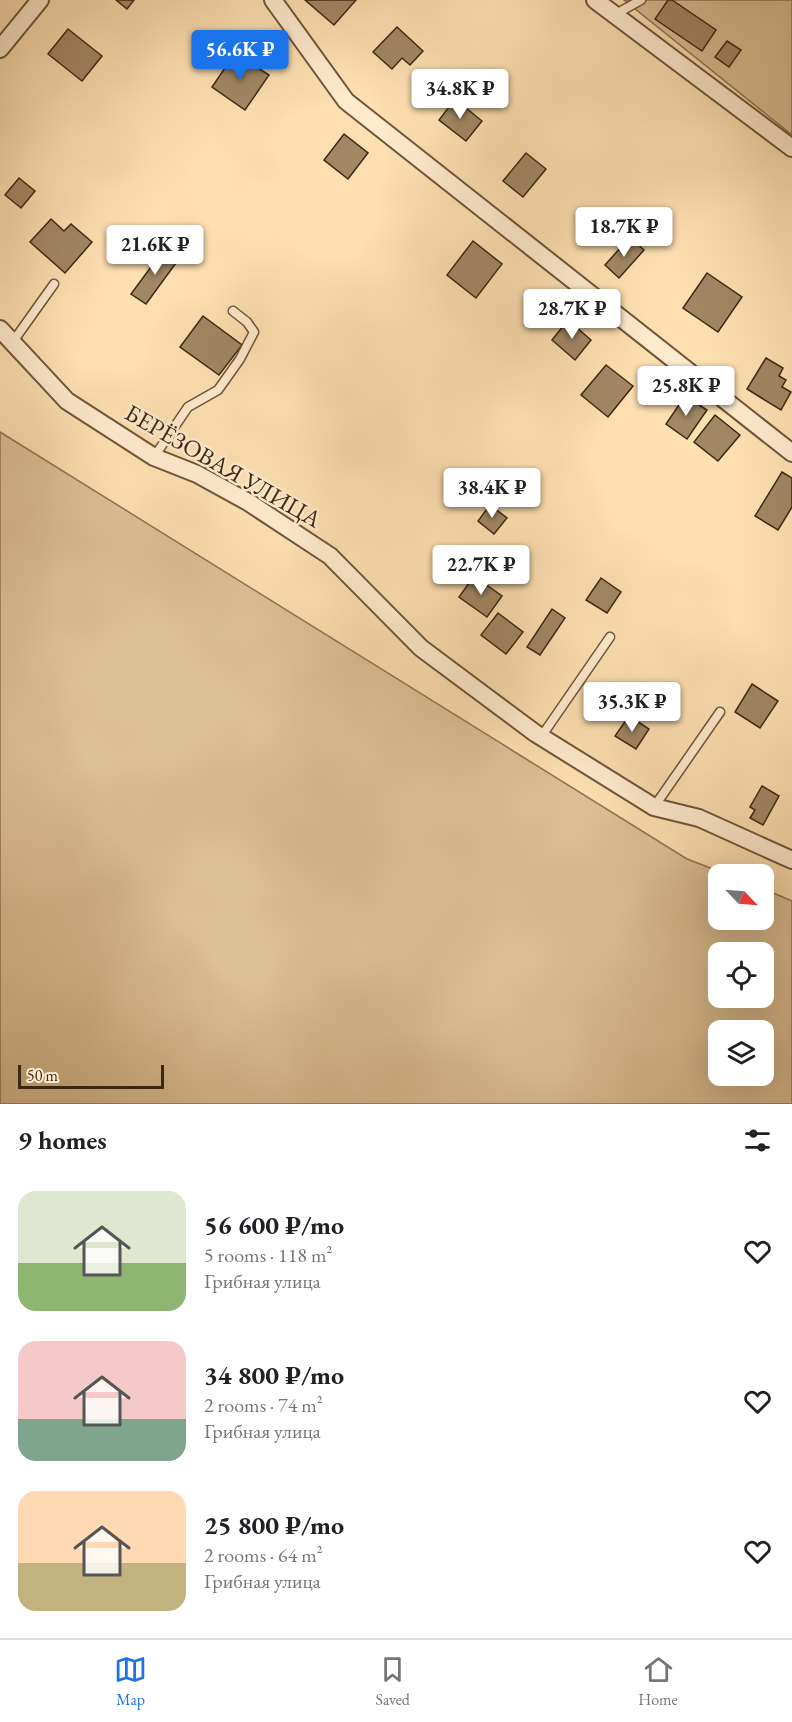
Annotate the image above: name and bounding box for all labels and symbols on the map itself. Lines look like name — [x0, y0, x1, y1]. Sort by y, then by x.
pin: 56.6K ₽ — [185, 30, 295, 81]
pin: 34.8K ₽ — [405, 69, 515, 120]
pin: 18.7K ₽ — [569, 207, 679, 258]
pin: 21.6K ₽ — [100, 225, 210, 276]
pin: 28.7K ₽ — [517, 289, 627, 340]
pin: 25.8K ₽ — [631, 366, 741, 417]
street label: БЕРЁЗОВАЯ УЛИЦА — [119, 397, 327, 535]
pin: 38.4K ₽ — [437, 468, 547, 519]
pin: 22.7K ₽ — [426, 545, 536, 596]
pin: 35.3K ₽ — [577, 682, 687, 733]
north arrow — [708, 864, 774, 930]
scale bar — [18, 1062, 164, 1090]

